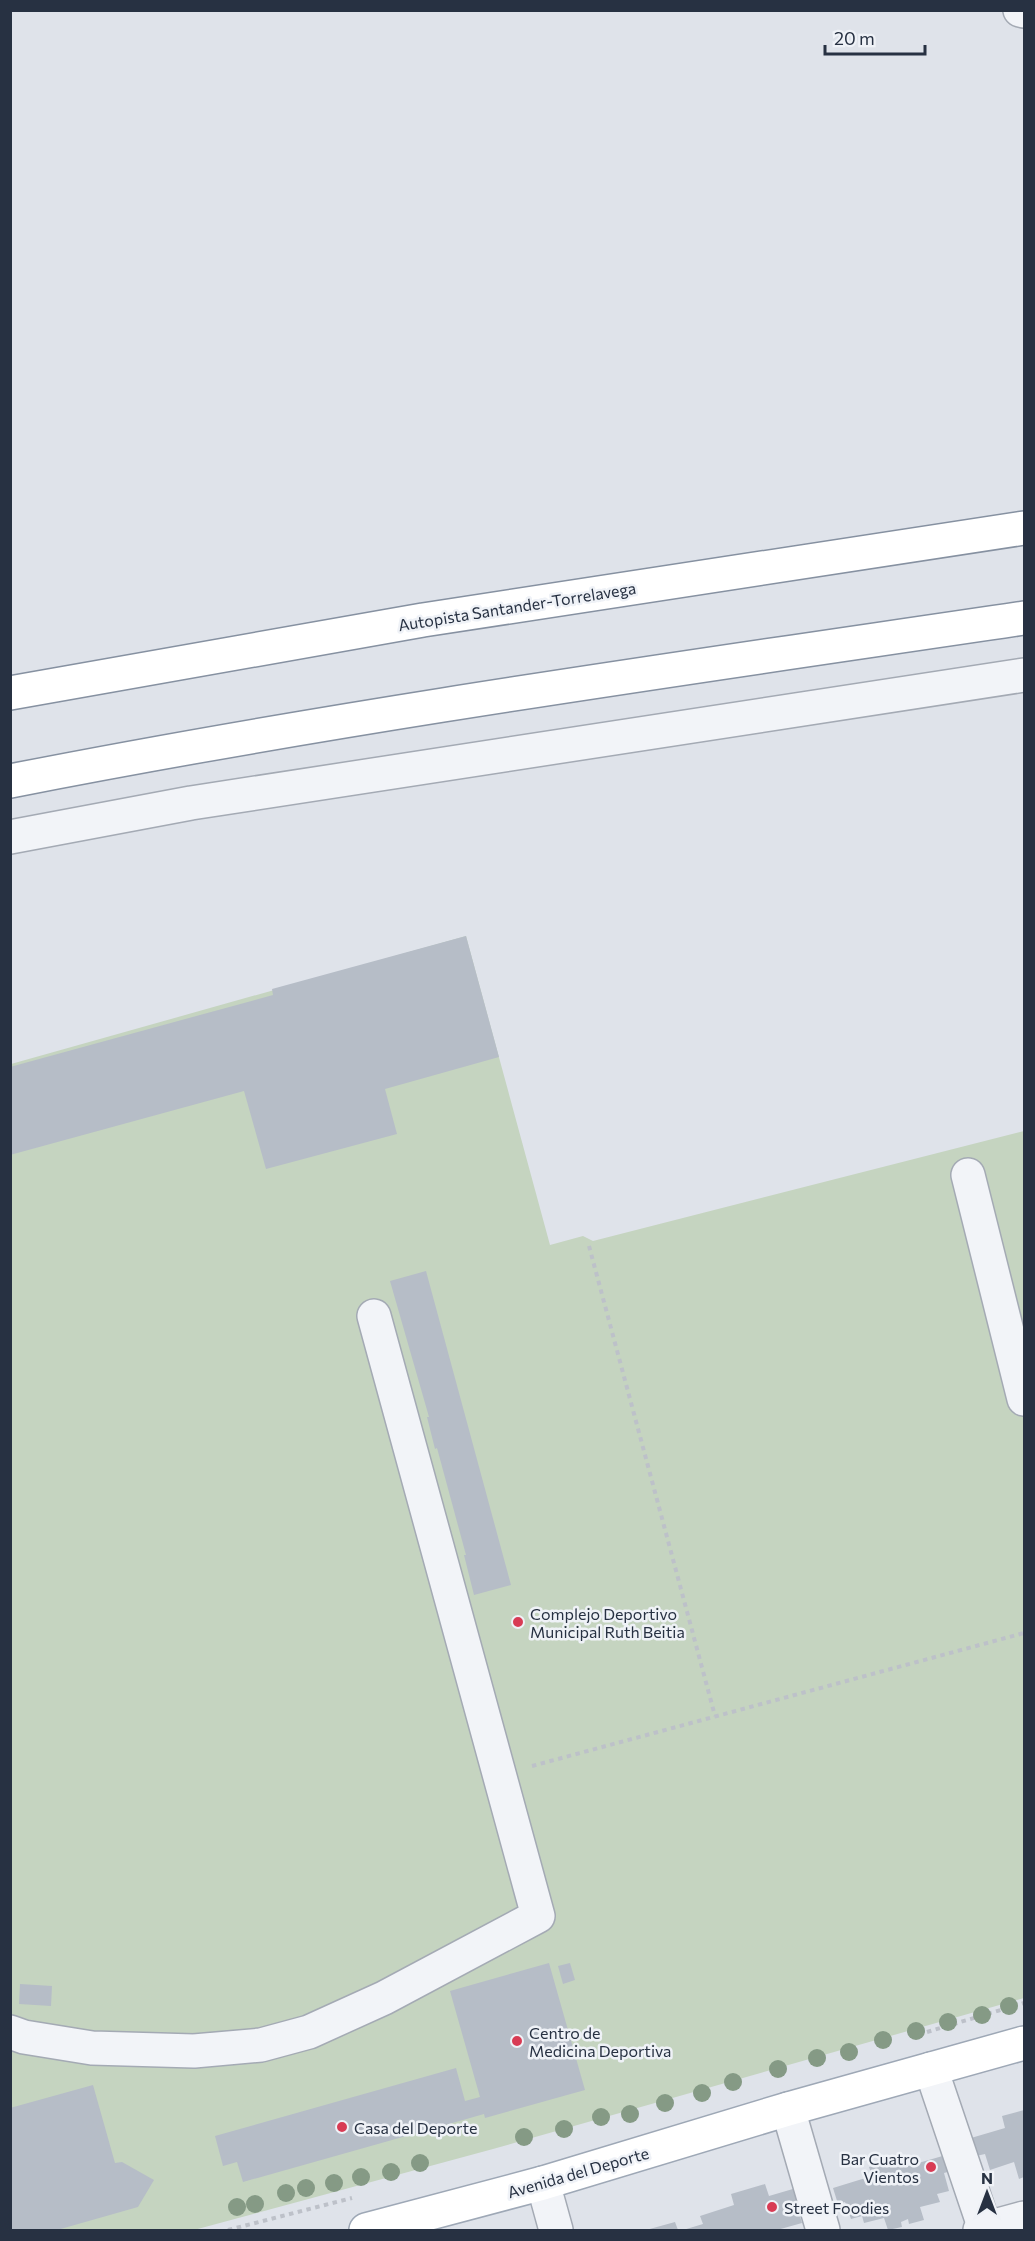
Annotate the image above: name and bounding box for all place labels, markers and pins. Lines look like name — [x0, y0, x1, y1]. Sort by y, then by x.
place label: Complejo Deportivo Municipal Ruth Beitia — [530, 1604, 685, 1641]
marker: Complejo Deportivo Municipal Ruth Beitia — [511, 1615, 525, 1629]
place label: Centro de Medicina Deportiva — [529, 2023, 671, 2060]
marker: Centro de Medicina Deportiva — [510, 2034, 524, 2048]
place label: Casa del Deporte — [354, 2118, 477, 2137]
marker: Casa del Deporte — [335, 2120, 349, 2134]
place label: Bar Cuatro Vientos — [840, 2149, 919, 2186]
marker: Bar Cuatro Vientos — [924, 2160, 938, 2174]
place label: Street Foodies — [784, 2198, 889, 2217]
marker: Street Foodies — [765, 2200, 779, 2214]

